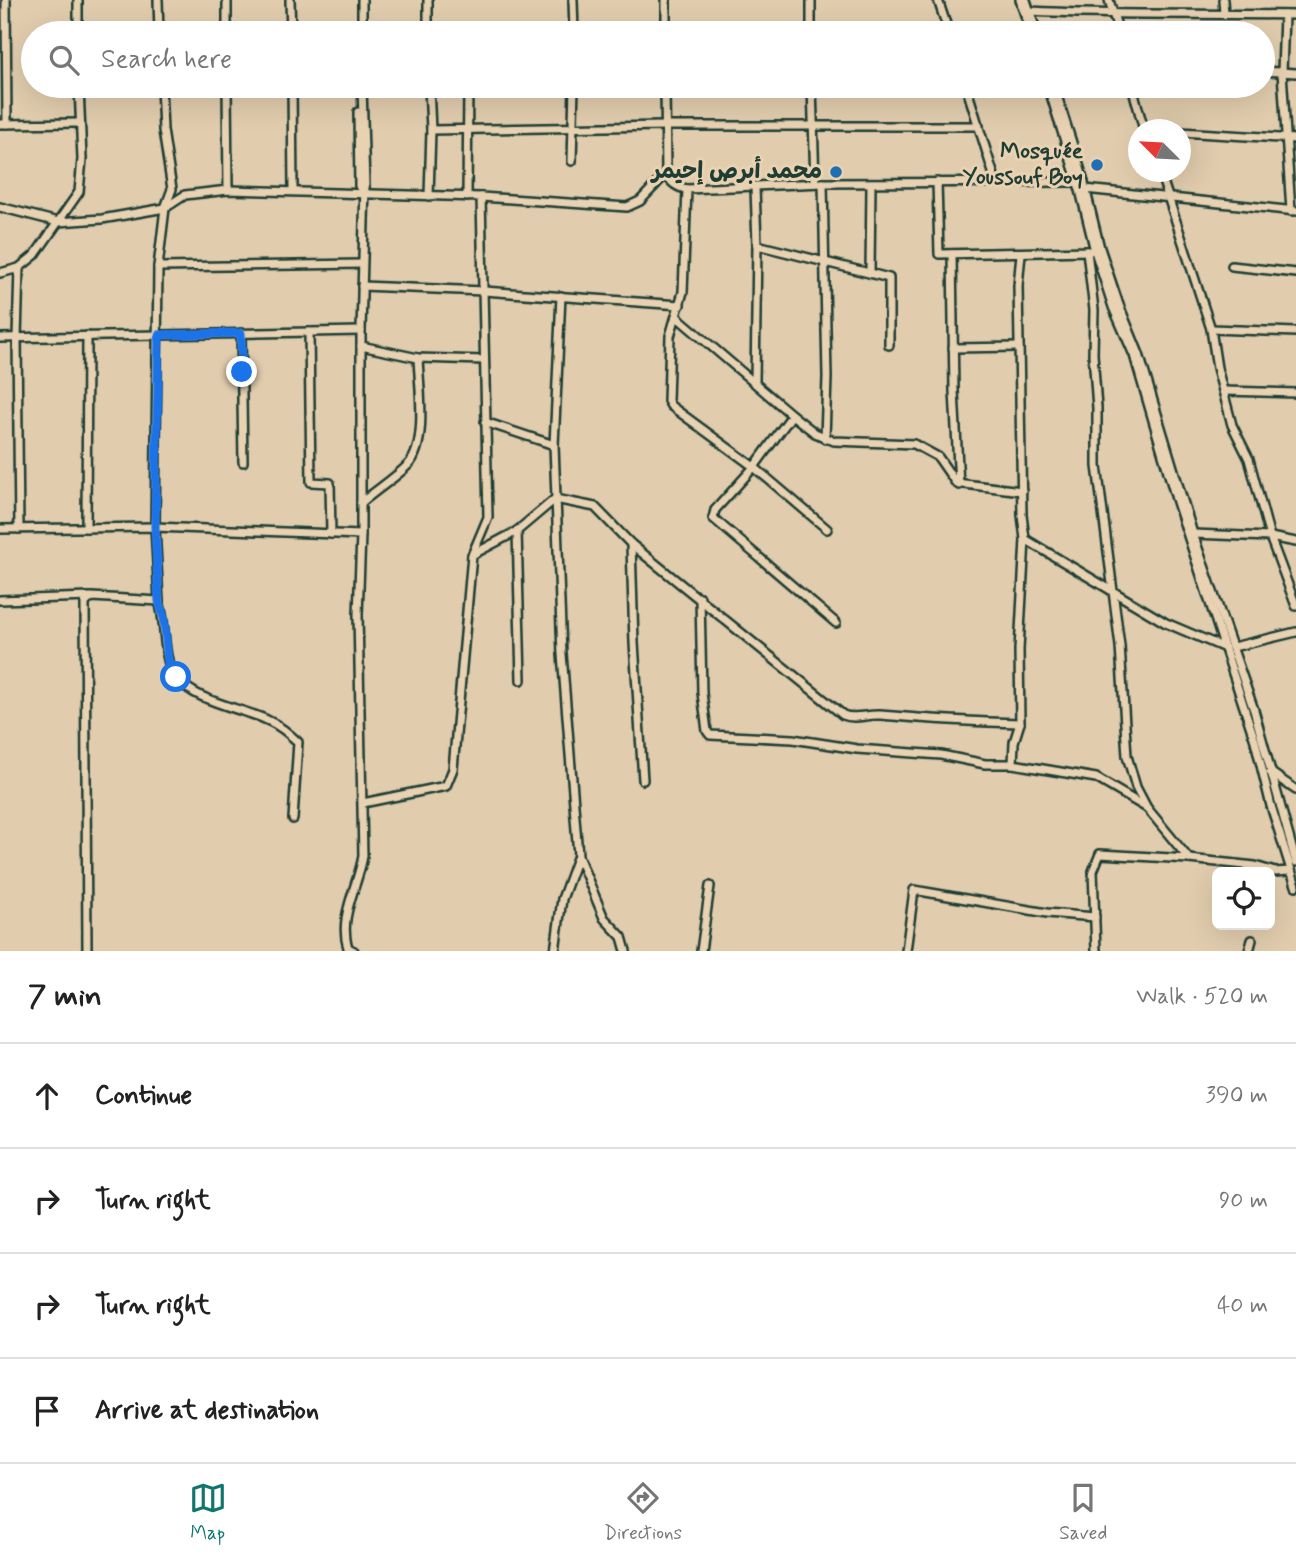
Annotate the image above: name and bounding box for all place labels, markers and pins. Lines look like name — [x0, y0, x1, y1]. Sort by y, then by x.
place label: Mosquée Youssouf Boy — [963, 137, 1084, 193]
place label: محمد أبرص إحيمر — [650, 156, 822, 187]
marker: Mosquée Youssouf Boy — [1089, 157, 1105, 173]
marker: محمد أبرص إحيمر — [828, 164, 844, 180]

